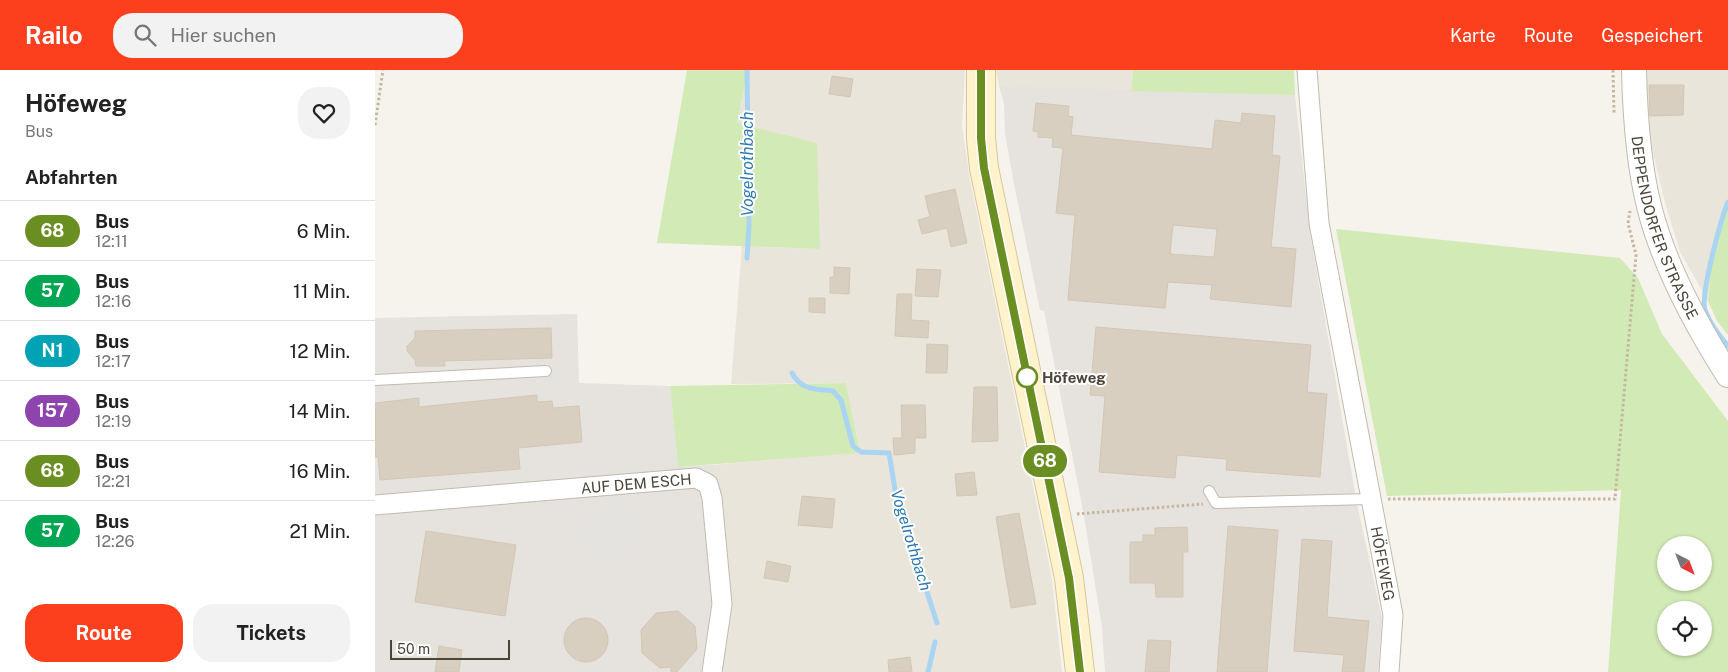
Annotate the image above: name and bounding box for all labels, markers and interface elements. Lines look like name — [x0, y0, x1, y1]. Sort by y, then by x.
search box — [113, 13, 463, 58]
text: Railo — [25, 21, 83, 49]
icon: search — [131, 21, 159, 49]
text: Hier suchen — [171, 24, 276, 46]
text: Karte — [1450, 25, 1496, 46]
text: Route — [1524, 25, 1573, 46]
text: Gespeichert — [1601, 25, 1703, 46]
button: heart — [298, 87, 350, 139]
text: Höfeweg — [25, 89, 127, 117]
water label: Vogelrothbach — [738, 112, 757, 216]
text: Bus — [25, 122, 53, 141]
street label: DEPPENDORFER STRASSE — [1629, 135, 1702, 322]
text: Abfahrten — [25, 166, 117, 188]
text: Bus — [95, 210, 129, 232]
text: 68 — [41, 220, 64, 241]
text: 6 Min. — [297, 220, 350, 242]
text: 12:11 — [95, 232, 128, 251]
text: Bus — [95, 270, 129, 292]
text: 57 — [41, 280, 64, 301]
text: 11 Min. — [293, 280, 350, 302]
text: 12:16 — [95, 292, 131, 311]
text: Bus — [95, 330, 129, 352]
text: N1 — [42, 340, 63, 361]
text: 12 Min. — [289, 340, 350, 362]
text: 12:17 — [95, 352, 131, 371]
marker: Höfeweg — [1016, 366, 1038, 388]
place label: Höfeweg — [1042, 369, 1106, 386]
text: Bus — [95, 390, 129, 412]
text: 157 — [37, 400, 68, 421]
text: 14 Min. — [289, 400, 350, 422]
text: 12:19 — [95, 412, 131, 431]
line badge: 68 — [1023, 445, 1067, 477]
text: Bus — [95, 450, 129, 472]
text: 68 — [1033, 450, 1057, 471]
text: 68 — [41, 460, 64, 481]
text: 16 Min. — [289, 460, 350, 482]
street label: AUF DEM ESCH — [580, 470, 692, 496]
text: 12:21 — [95, 472, 131, 491]
water label: Vogelrothbach — [887, 487, 935, 593]
text: Bus — [95, 510, 129, 532]
text: 57 — [41, 520, 64, 541]
text: 21 Min. — [289, 520, 350, 542]
street label: HÖFEWEG — [1368, 525, 1399, 602]
text: 12:26 — [95, 532, 134, 551]
north arrow — [1657, 536, 1713, 591]
map controls — [1657, 536, 1712, 656]
button: locate — [1657, 601, 1712, 656]
button: Route — [25, 604, 183, 662]
button: Tickets — [193, 604, 350, 662]
scale bar — [390, 637, 510, 660]
text: 50 m — [397, 641, 430, 657]

